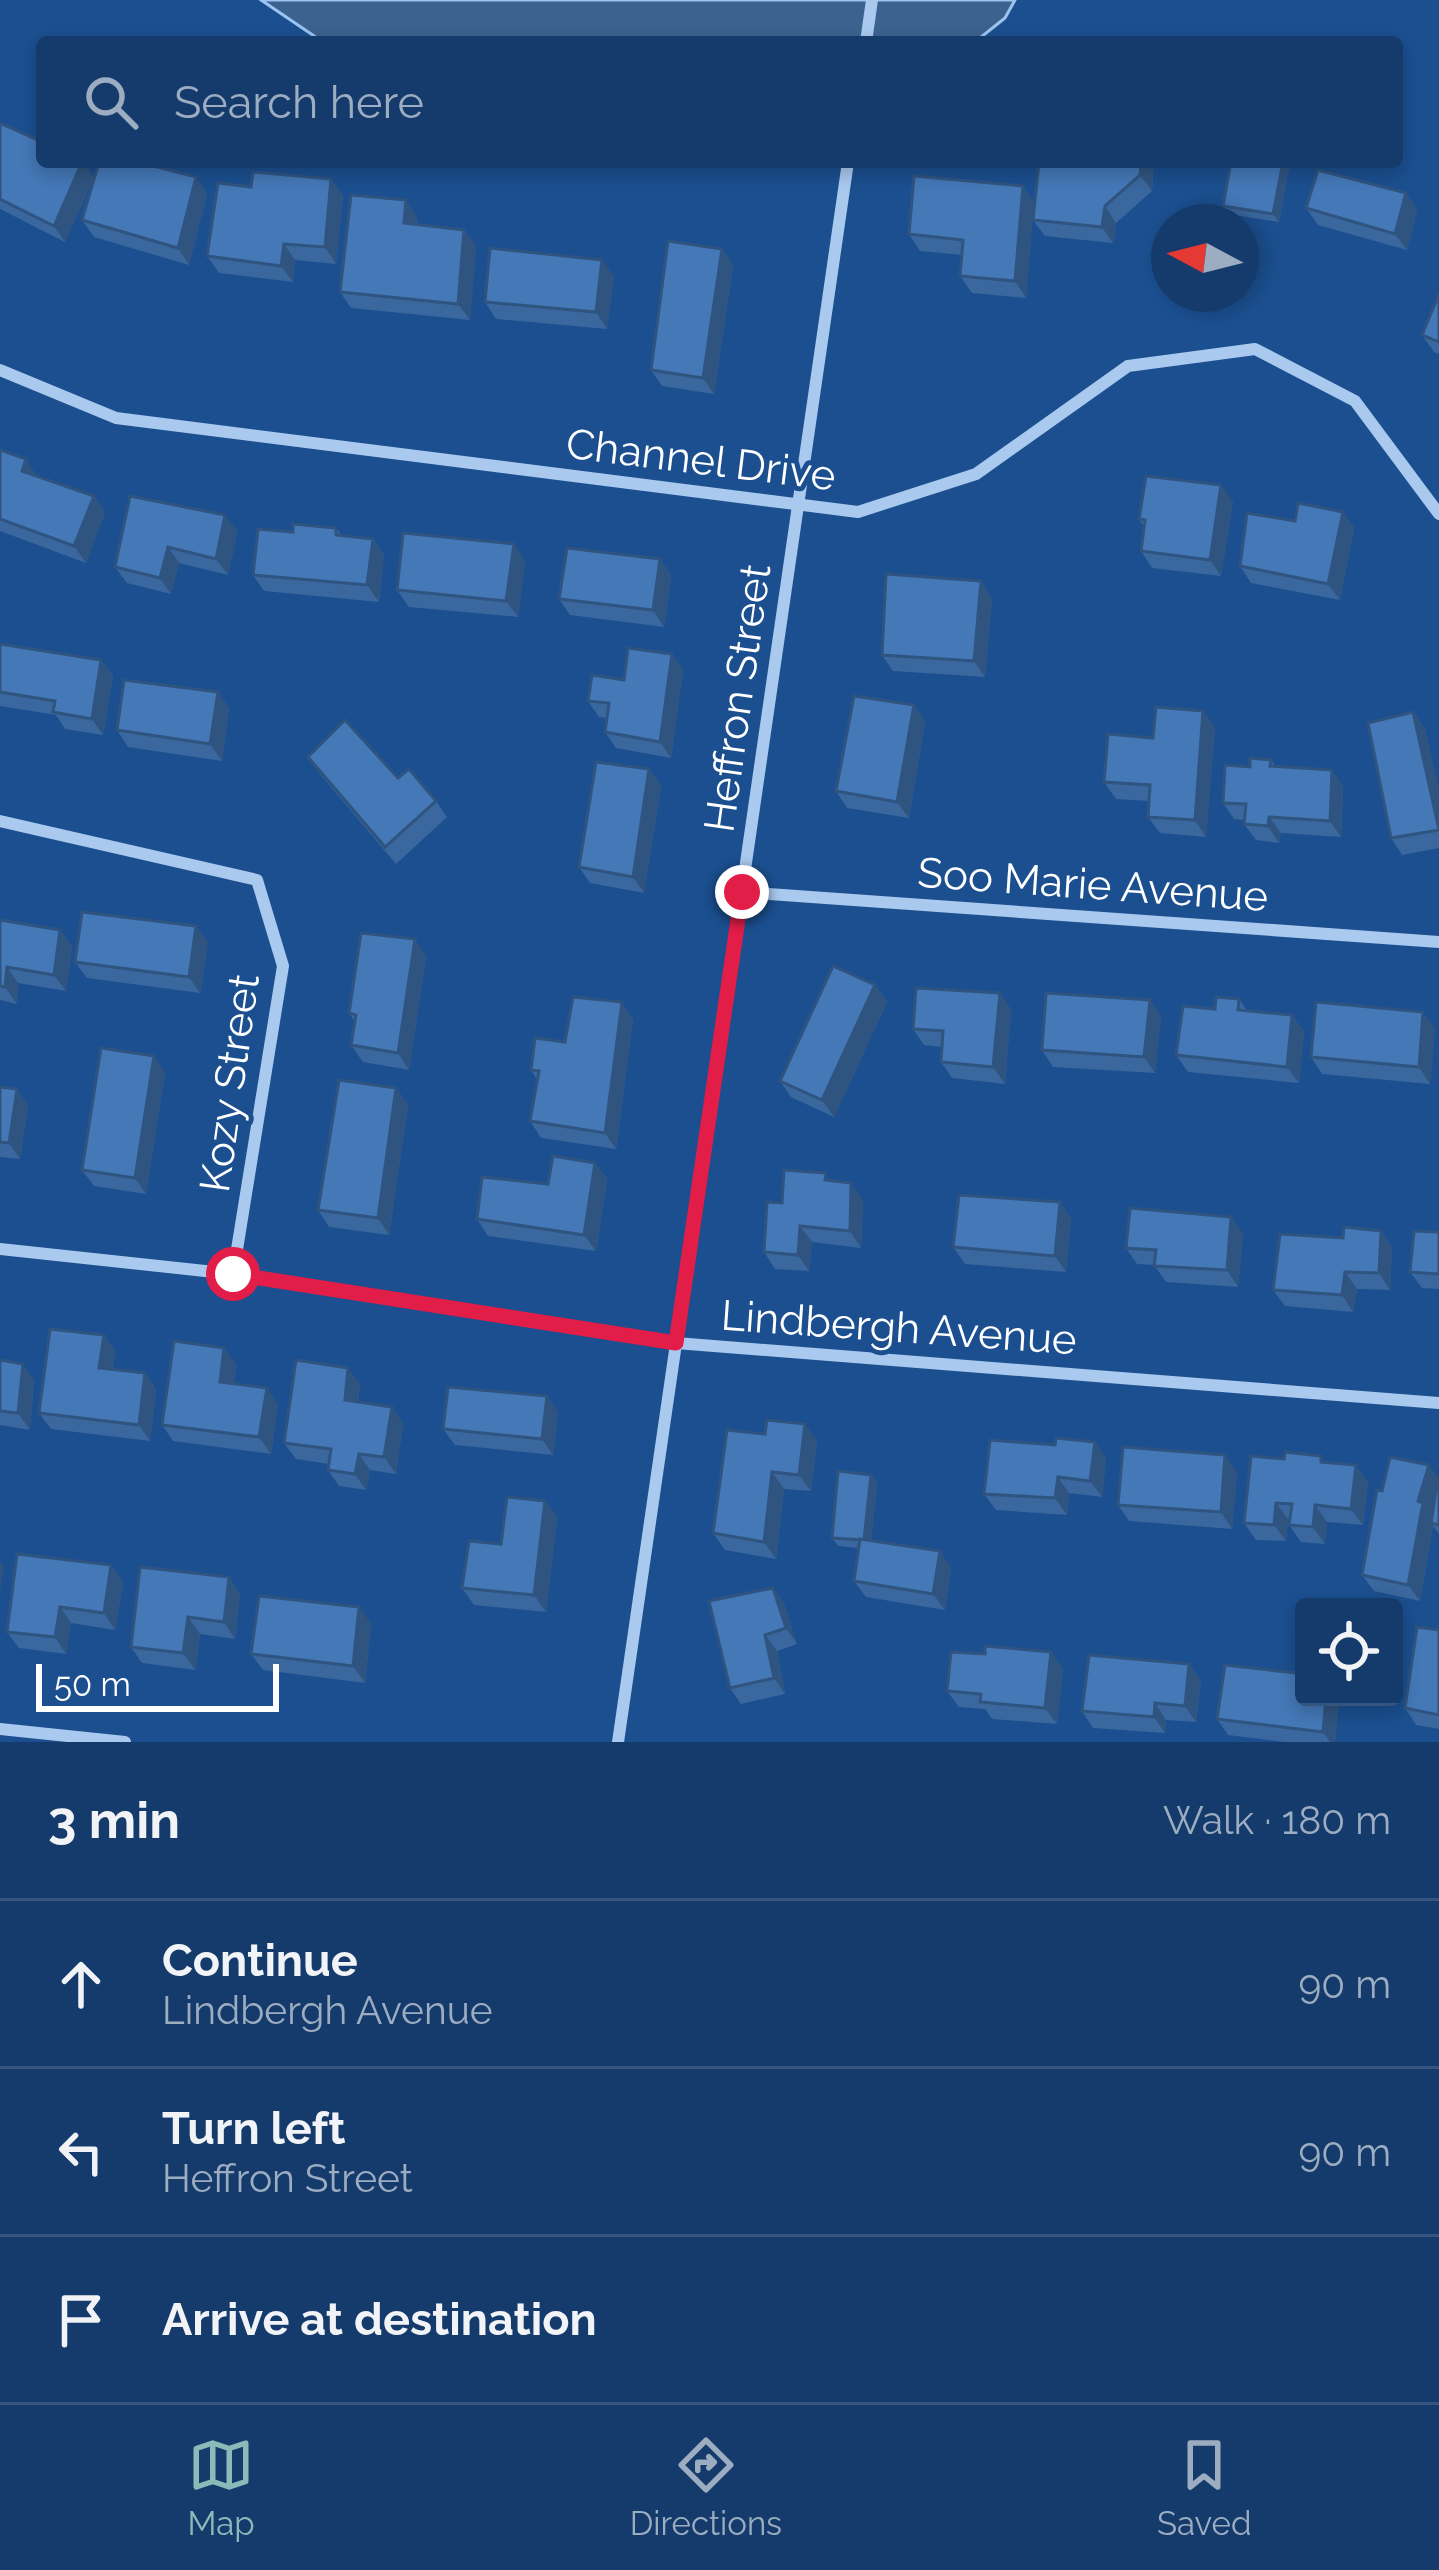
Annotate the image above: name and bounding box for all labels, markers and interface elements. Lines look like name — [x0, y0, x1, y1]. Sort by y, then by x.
search box — [36, 36, 1403, 168]
icon: search — [78, 69, 144, 135]
text: Search here — [174, 76, 424, 129]
north arrow — [1151, 204, 1259, 312]
street label: Channel Drive — [564, 419, 838, 500]
street label: Heffron Street — [694, 561, 781, 835]
street label: Soo Marie Avenue — [916, 848, 1270, 921]
route end — [715, 865, 769, 919]
street label: Kozy Street — [190, 971, 269, 1195]
route start — [206, 1247, 260, 1301]
street label: Lindbergh Avenue — [720, 1291, 1078, 1364]
map controls — [1295, 1598, 1403, 1706]
button: locate — [1295, 1598, 1403, 1706]
scale bar — [36, 1658, 279, 1711]
text: 50 m — [54, 1665, 131, 1704]
text: 3 min — [48, 1790, 180, 1850]
text: Walk · 180 m — [1163, 1797, 1391, 1843]
text: Continue — [162, 1934, 358, 1987]
icon: ahead — [48, 1951, 114, 2017]
text: 90 m — [1298, 1961, 1391, 2007]
text: Lindbergh Avenue — [162, 1987, 493, 2033]
text: Turn left — [162, 2102, 345, 2155]
icon: left — [48, 2119, 114, 2185]
text: 90 m — [1298, 2129, 1391, 2175]
text: Heffron Street — [162, 2155, 413, 2201]
icon: arrive — [48, 2287, 114, 2353]
text: Arrive at destination — [162, 2293, 597, 2346]
tab: Map — [188, 2432, 255, 2543]
tab: Directions — [630, 2432, 782, 2543]
tab: Saved — [1157, 2432, 1251, 2543]

